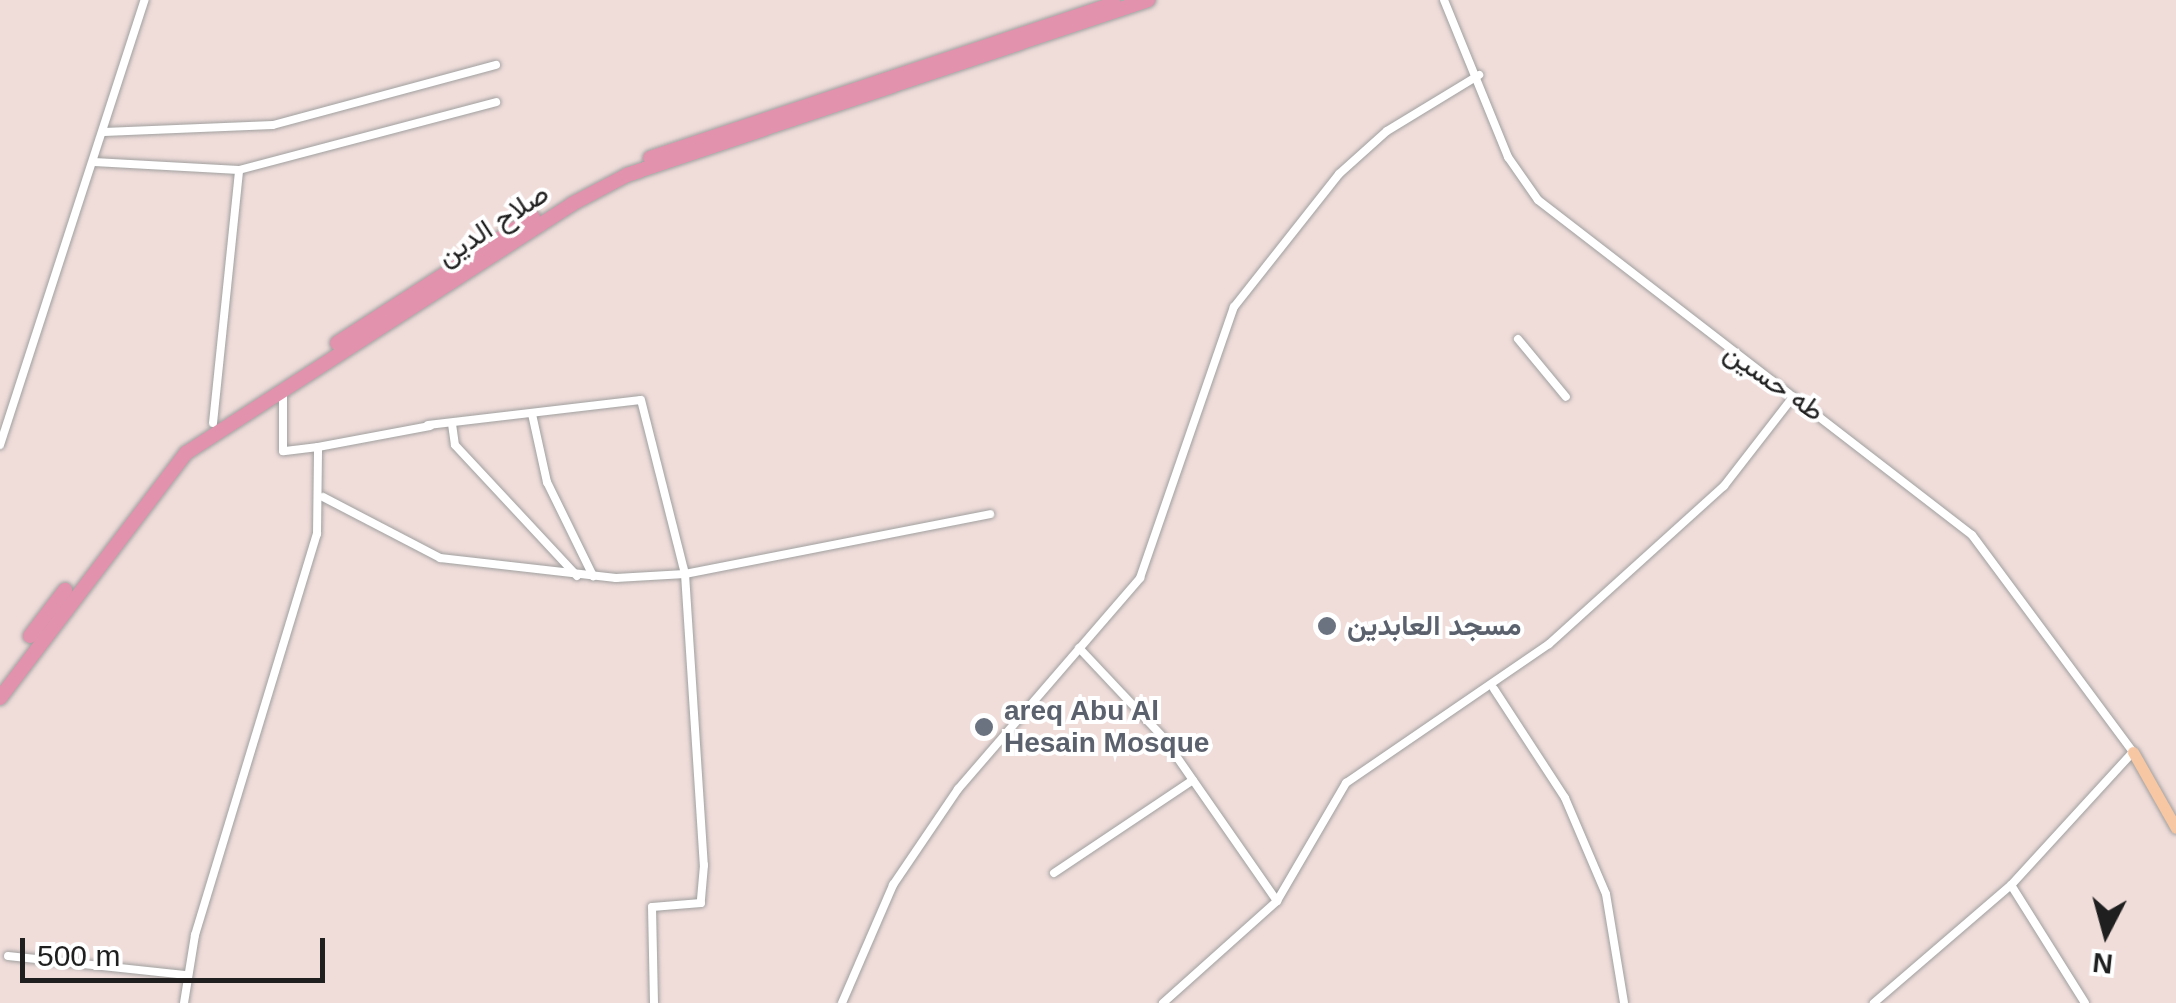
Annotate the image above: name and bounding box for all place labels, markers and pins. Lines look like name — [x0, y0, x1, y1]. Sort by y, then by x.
place label: مسجد العابدين — [1347, 609, 1521, 643]
marker: مسجد العابدين — [1316, 615, 1338, 637]
place label: areq Abu Al Hesain Mosque — [1004, 694, 1209, 760]
marker: areq Abu Al Hesain Mosque — [973, 716, 995, 738]

